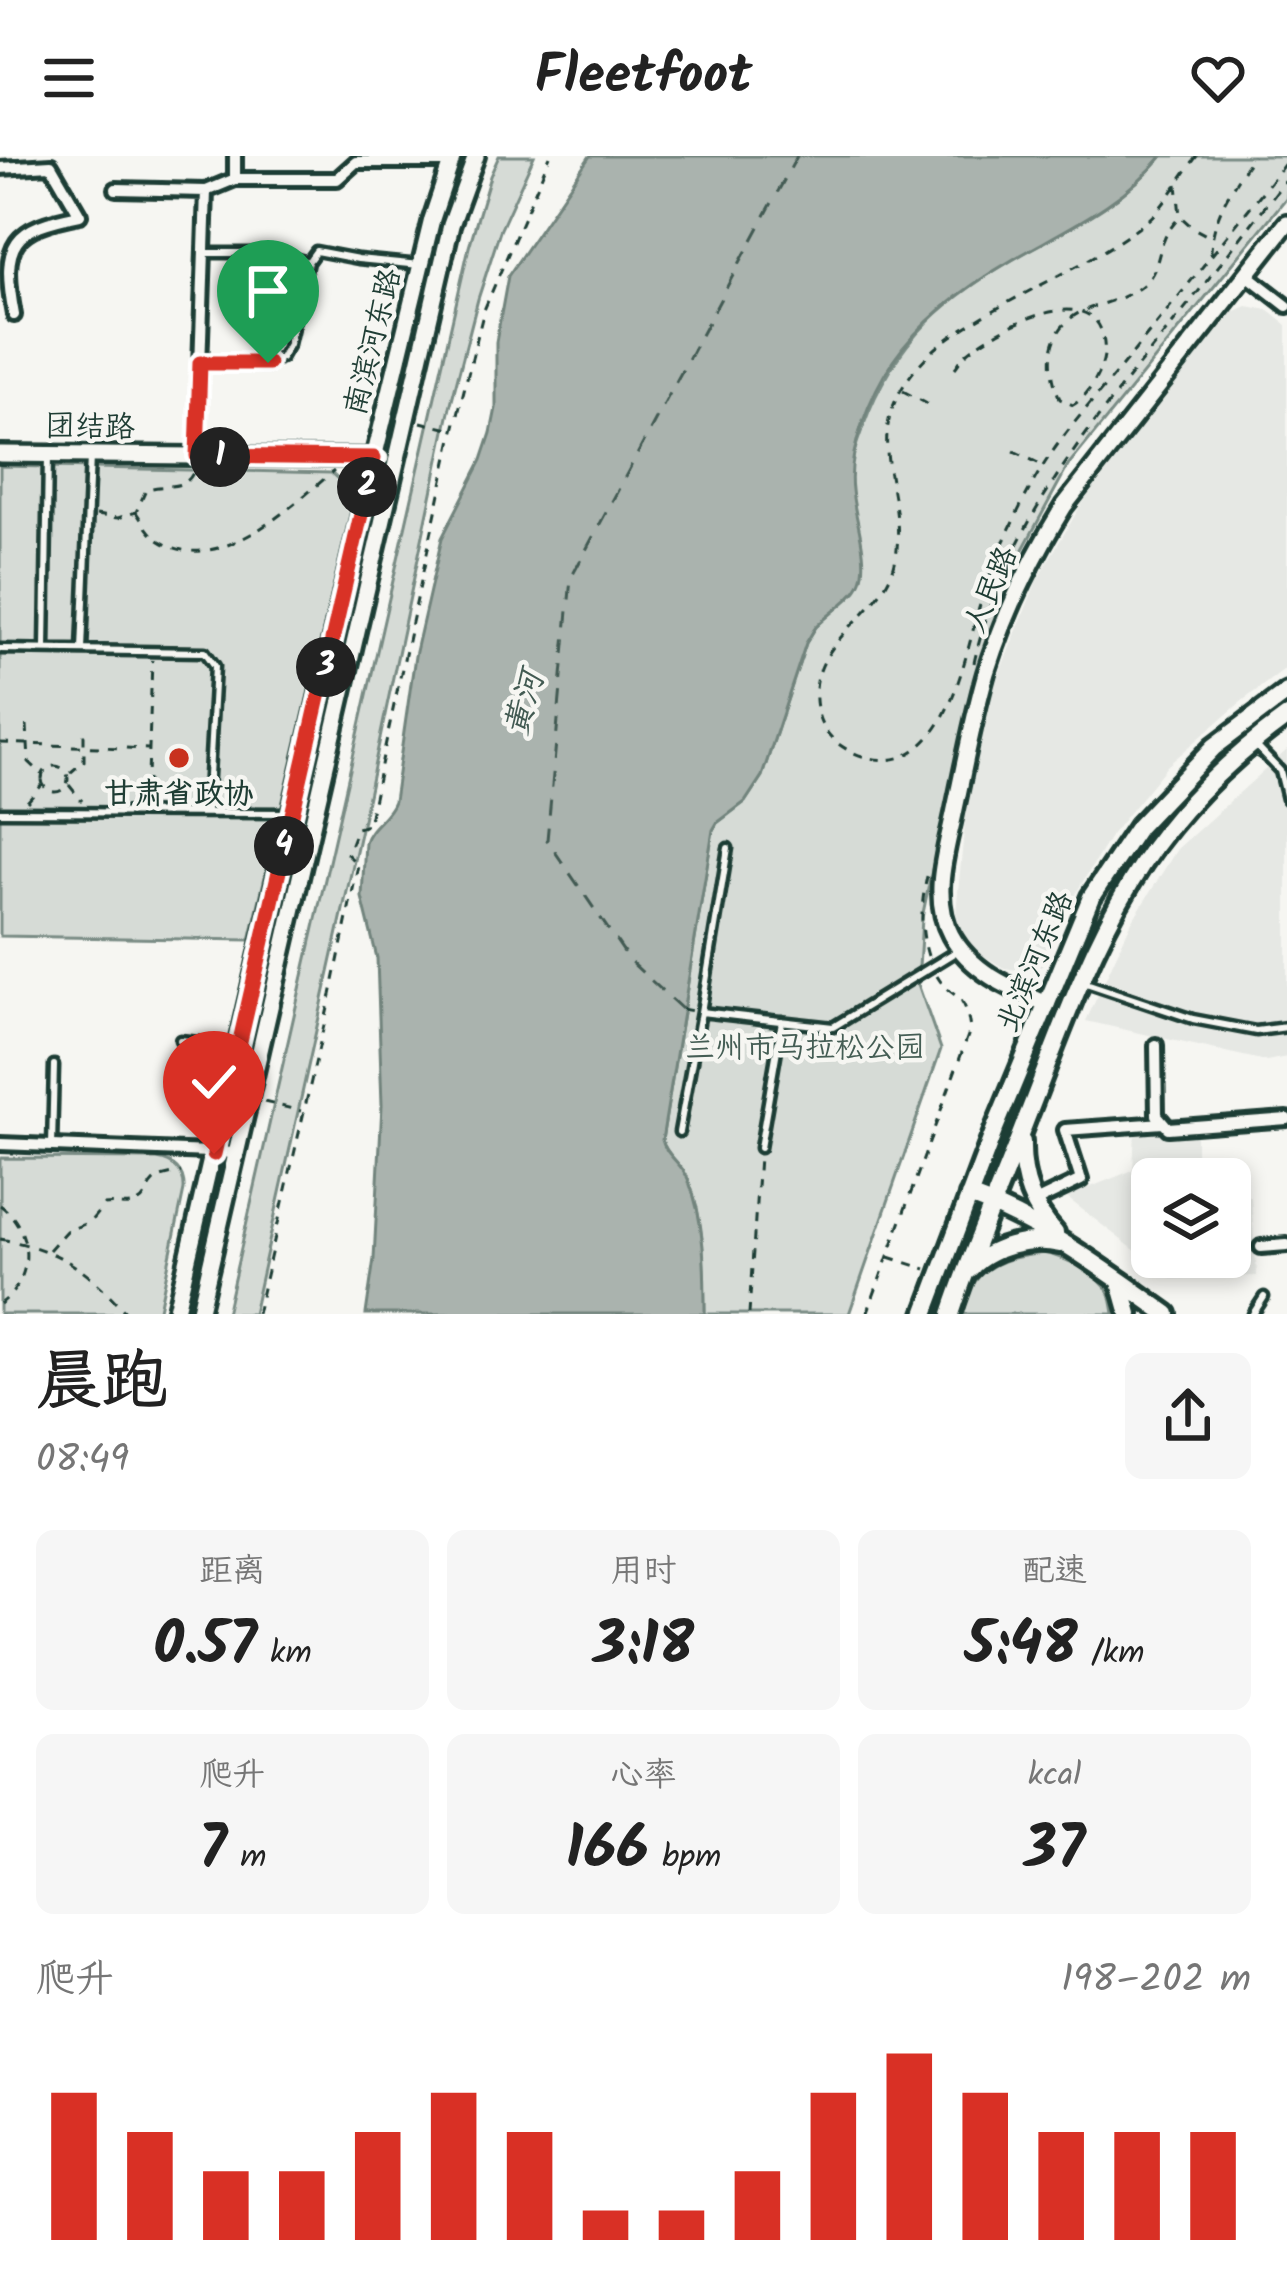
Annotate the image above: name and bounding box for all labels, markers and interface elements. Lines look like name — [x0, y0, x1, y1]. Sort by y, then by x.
text: Fleetfoot — [535, 35, 752, 121]
icon: menu — [36, 45, 102, 111]
icon: heart — [1185, 45, 1251, 111]
pin — [217, 240, 319, 363]
icon: arrive — [235, 258, 301, 324]
street label: 南滨河东路 — [333, 263, 415, 421]
street label: 团结路 — [45, 403, 135, 453]
pin: 1 — [190, 427, 250, 487]
text: 1 — [215, 430, 225, 483]
pin: 2 — [337, 457, 397, 517]
text: 2 — [357, 460, 377, 513]
street label: 人民路 — [952, 539, 1032, 641]
pin: 3 — [296, 637, 356, 697]
text: 3 — [317, 640, 335, 693]
water label: 黄河 — [491, 660, 562, 743]
marker: 甘肃省政协 — [166, 745, 192, 771]
place label: 甘肃省政协 — [104, 771, 254, 819]
pin: 4 — [254, 816, 314, 876]
text: 4 — [275, 819, 293, 872]
street label: 北滨河东路 — [985, 884, 1087, 1040]
park label: 兰州市马拉松公园 — [685, 1025, 925, 1073]
pin — [163, 1031, 265, 1154]
icon: check — [181, 1049, 247, 1115]
map controls — [1131, 1158, 1251, 1278]
button: layers — [1131, 1158, 1251, 1278]
text: 晨跑 — [36, 1332, 168, 1437]
button: share — [1125, 1353, 1251, 1479]
text: 08:49 — [36, 1430, 129, 1492]
text: 距离 — [200, 1546, 266, 1599]
text: 用时 — [611, 1546, 677, 1599]
text: 配速 — [1022, 1546, 1088, 1599]
text: 0.57 — [153, 1599, 257, 1695]
text: 3:18 — [593, 1599, 694, 1695]
text: 5:48 — [965, 1599, 1078, 1695]
text: km — [257, 1628, 312, 1681]
text: /km — [1078, 1628, 1144, 1681]
text: 爬升 — [200, 1750, 266, 1803]
text: 心率 — [611, 1750, 677, 1803]
text: kcal — [1028, 1750, 1081, 1803]
text: 7 — [199, 1803, 227, 1899]
text: 166 — [566, 1803, 649, 1899]
text: 37 — [1024, 1803, 1085, 1899]
text: m — [227, 1832, 266, 1885]
text: bpm — [649, 1832, 721, 1885]
text: 爬升 — [36, 1950, 114, 2012]
text: 198–202 m — [1061, 1950, 1251, 2012]

